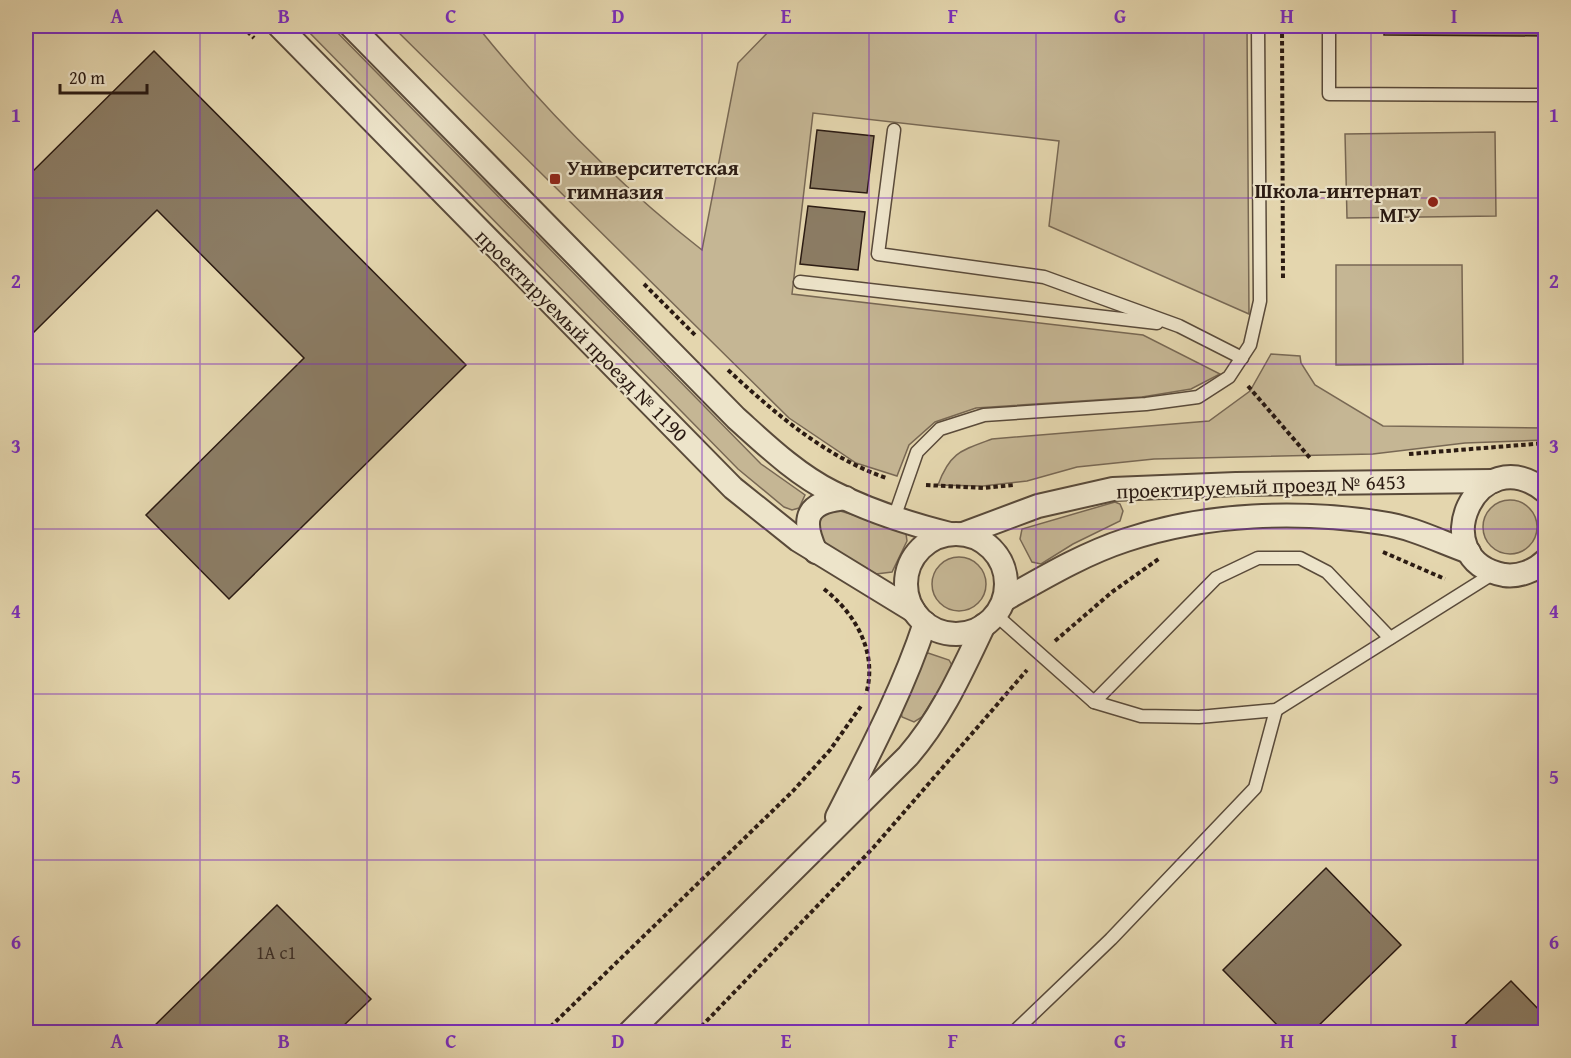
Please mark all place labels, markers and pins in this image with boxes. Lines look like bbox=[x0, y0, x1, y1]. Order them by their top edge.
place label: Университетская гимназия bbox=[567, 152, 739, 207]
marker: Университетская гимназия bbox=[548, 172, 562, 186]
place label: Школа-интернат МГУ bbox=[1254, 175, 1422, 230]
marker: Школа-интернат МГУ bbox=[1426, 195, 1440, 209]

